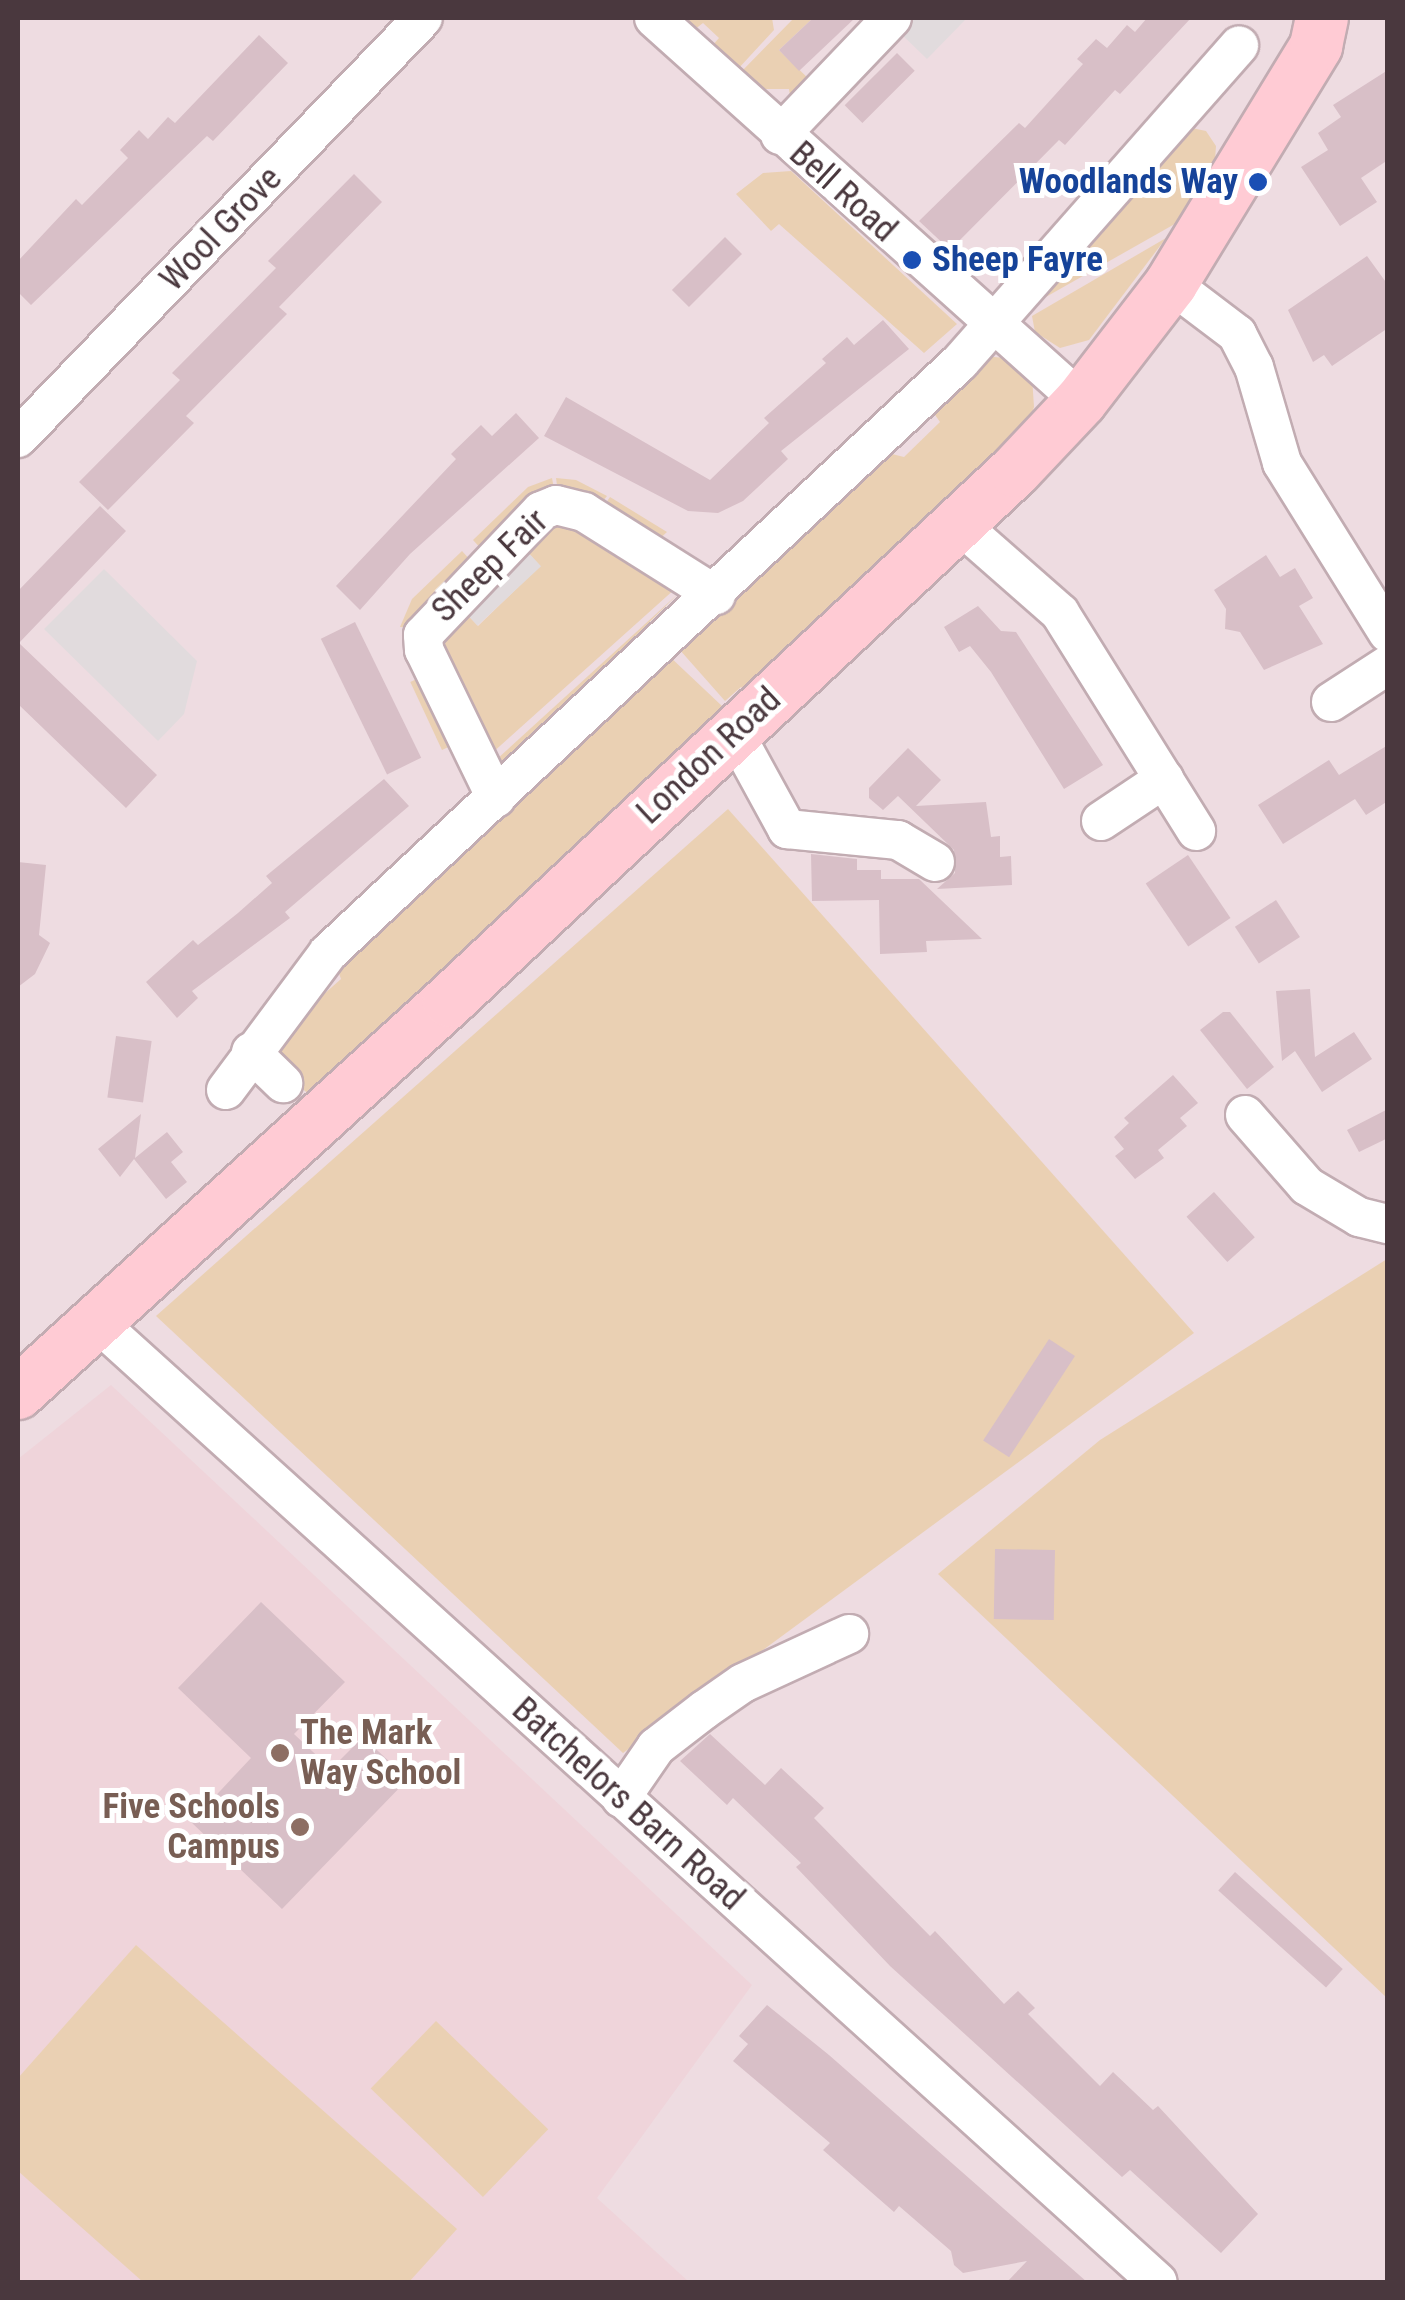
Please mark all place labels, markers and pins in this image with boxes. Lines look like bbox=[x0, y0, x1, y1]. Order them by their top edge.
place label: Woodlands Way bbox=[1019, 161, 1238, 203]
marker: Woodlands Way bbox=[1247, 171, 1269, 193]
place label: Sheep Fayre bbox=[932, 239, 1103, 281]
marker: Sheep Fayre bbox=[901, 249, 923, 271]
place label: The Mark Way School bbox=[300, 1712, 461, 1794]
marker: The Mark Way School bbox=[269, 1742, 291, 1764]
place label: Five Schools Campus bbox=[102, 1786, 280, 1868]
marker: Five Schools Campus bbox=[289, 1816, 311, 1838]

